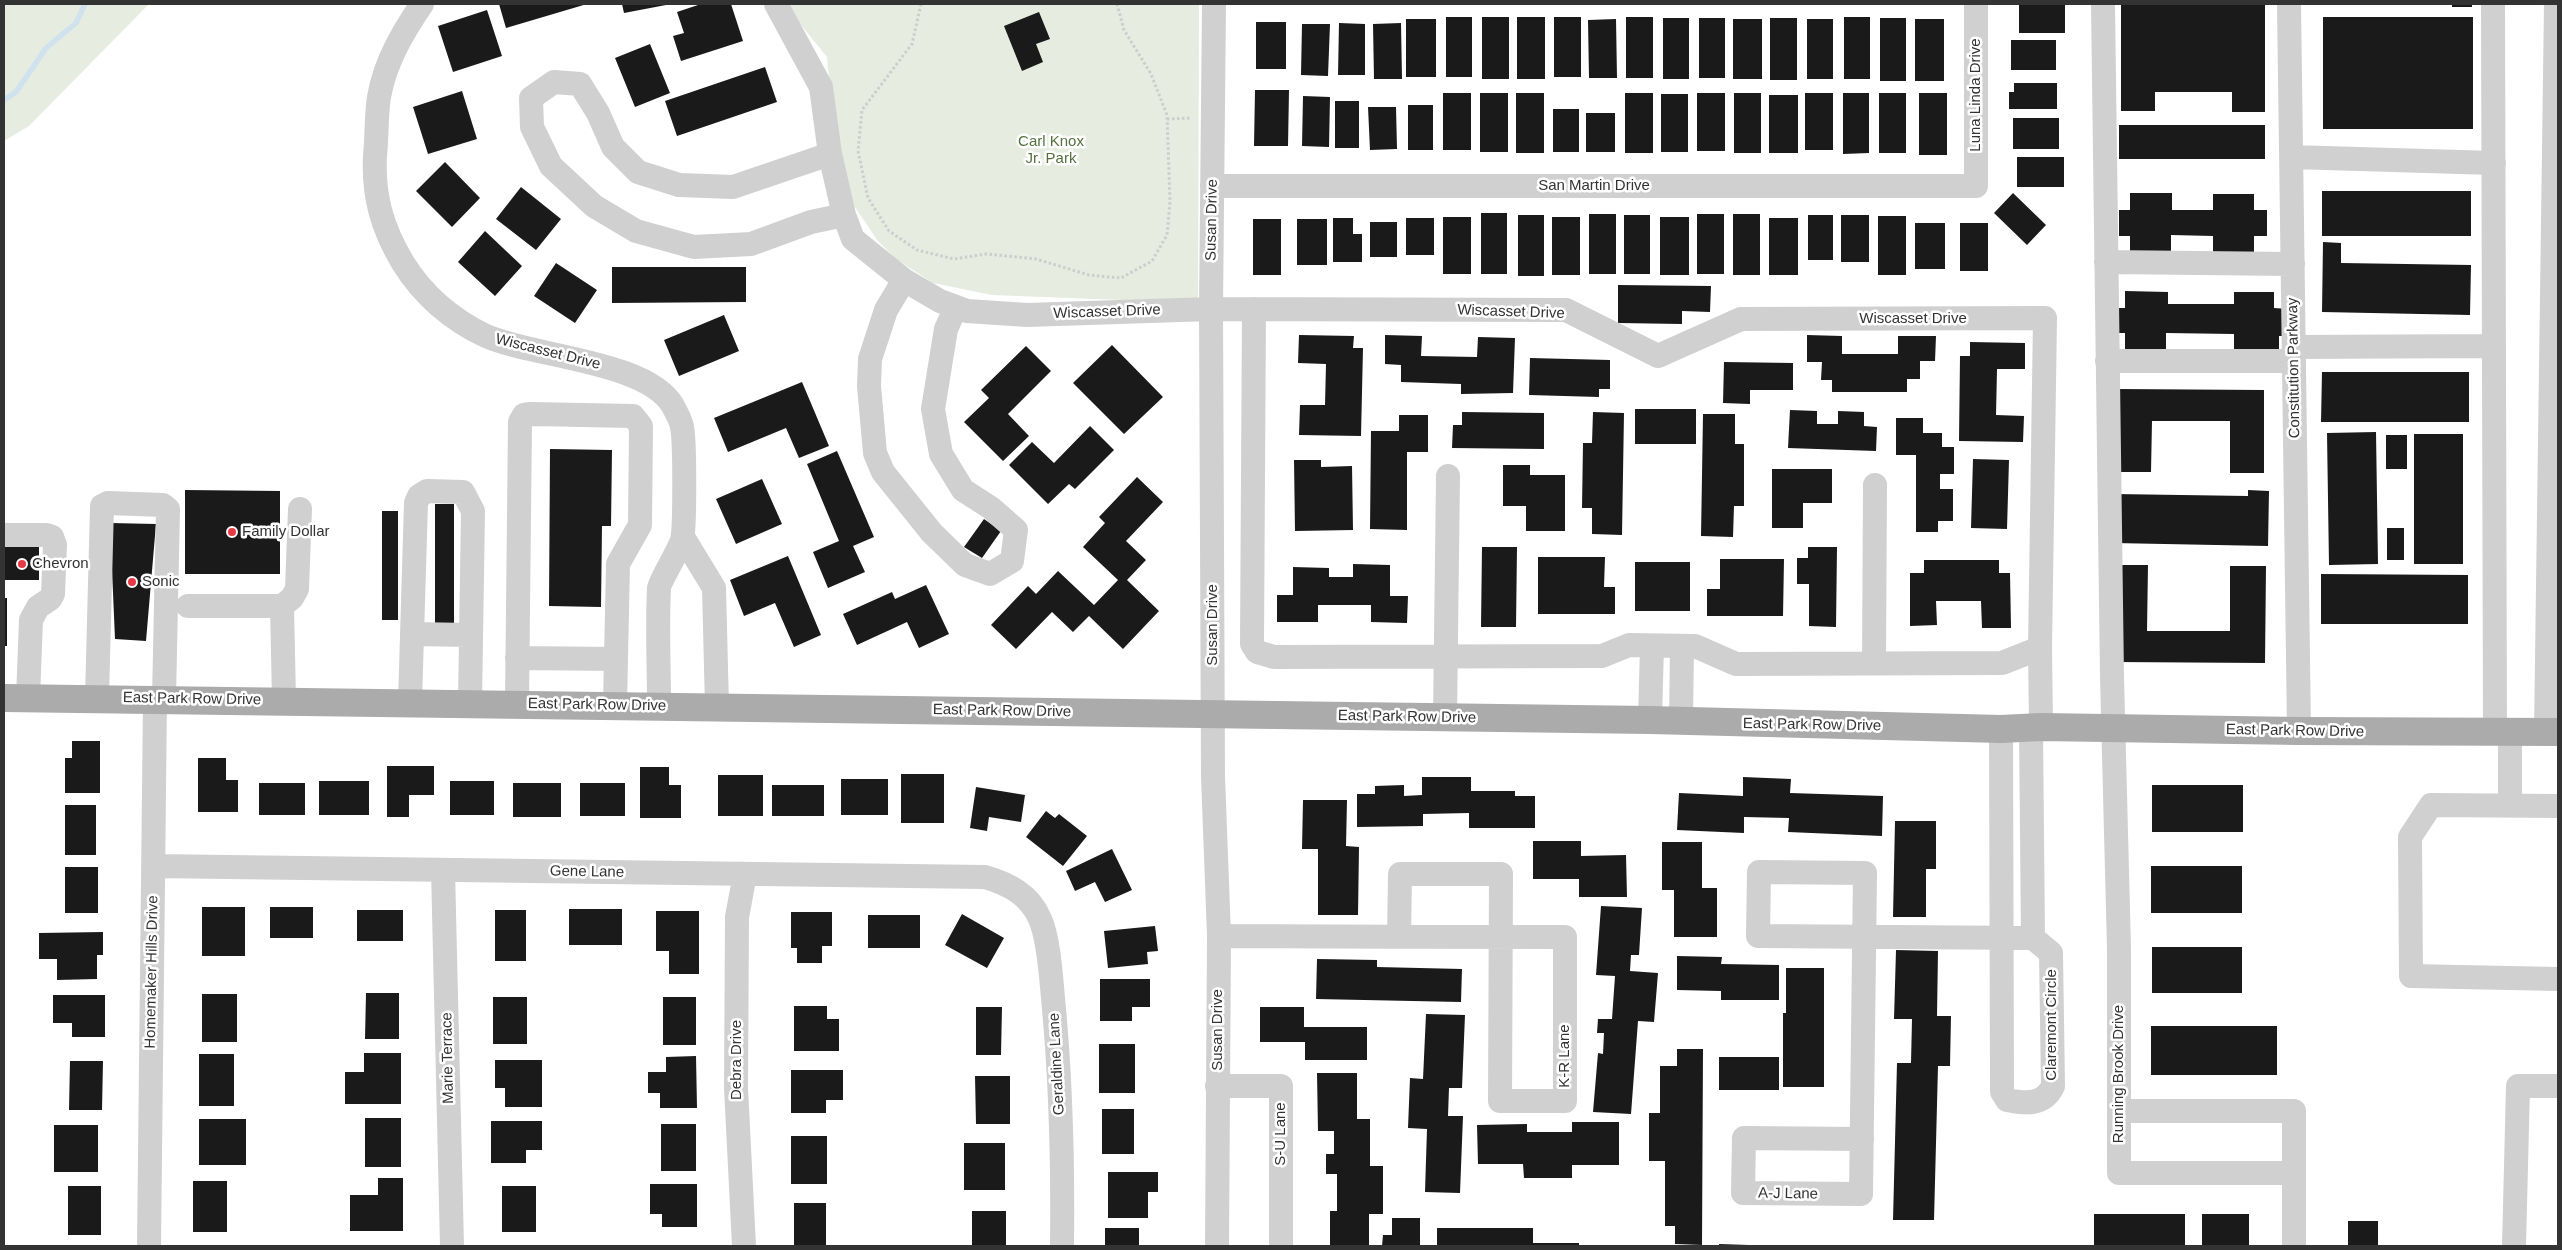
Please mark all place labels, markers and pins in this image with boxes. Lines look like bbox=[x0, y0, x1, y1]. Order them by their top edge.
place label: Family Dollar bbox=[242, 523, 330, 541]
marker: Family Dollar bbox=[226, 526, 238, 538]
place label: Chevron bbox=[32, 555, 89, 573]
marker: Chevron bbox=[16, 558, 28, 570]
place label: Sonic bbox=[142, 573, 180, 591]
marker: Sonic bbox=[126, 576, 138, 588]

